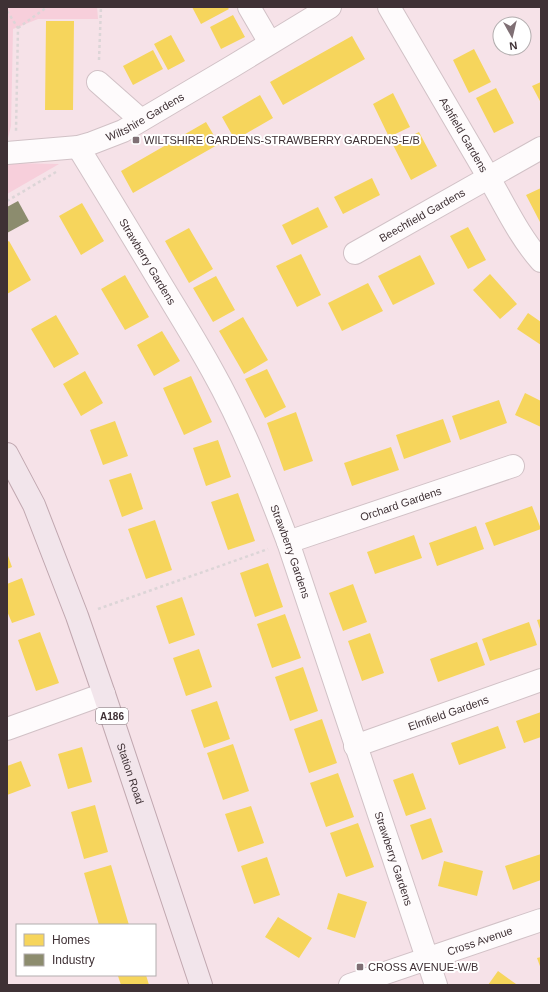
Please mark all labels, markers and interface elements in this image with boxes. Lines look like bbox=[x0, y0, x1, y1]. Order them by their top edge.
north arrow bbox=[492, 16, 532, 56]
text: N bbox=[509, 39, 518, 52]
street label: Wiltshire Gardens bbox=[104, 90, 186, 143]
street label: Ashfield Gardens bbox=[437, 95, 490, 175]
place label: WILTSHIRE GARDENS-STRAWBERRY GARDENS-E/B bbox=[144, 134, 420, 146]
marker: WILTSHIRE GARDENS-STRAWBERRY GARDENS-E/B bbox=[131, 135, 141, 145]
street label: Beechfield Gardens bbox=[377, 186, 468, 244]
street label: Strawberry Gardens bbox=[117, 216, 178, 307]
street label: Orchard Gardens bbox=[359, 484, 443, 523]
street label: Strawberry Gardens bbox=[268, 503, 313, 600]
street label: Elmfield Gardens bbox=[406, 693, 491, 733]
road number: A186 bbox=[96, 708, 128, 724]
street label: Station Road bbox=[115, 741, 146, 806]
street label: Strawberry Gardens bbox=[372, 810, 415, 908]
legend bbox=[16, 924, 156, 976]
street label: Cross Avenue bbox=[445, 924, 514, 958]
text: Homes bbox=[52, 933, 90, 947]
text: Industry bbox=[52, 953, 95, 967]
place label: CROSS AVENUE-W/B bbox=[368, 961, 478, 973]
marker: CROSS AVENUE-W/B bbox=[355, 962, 365, 972]

